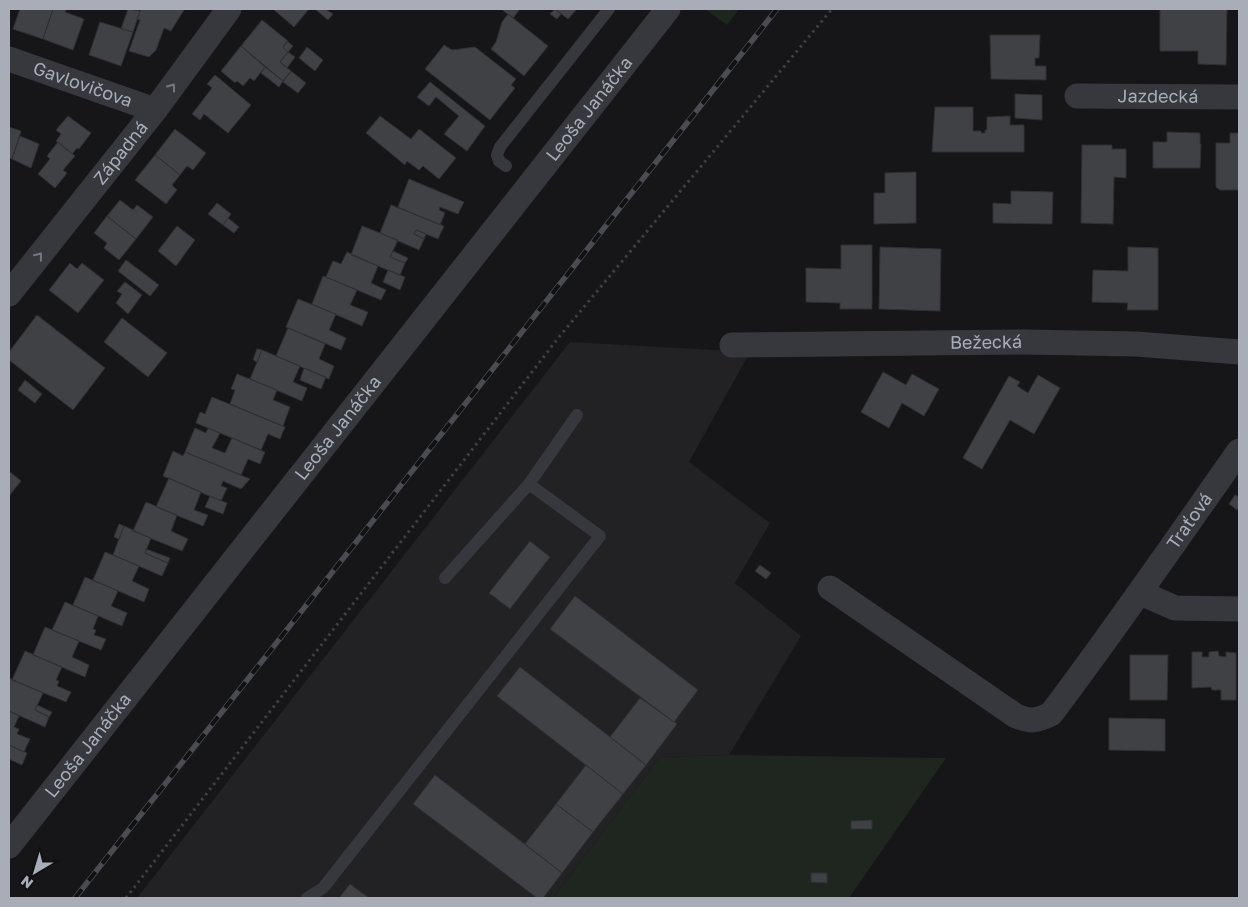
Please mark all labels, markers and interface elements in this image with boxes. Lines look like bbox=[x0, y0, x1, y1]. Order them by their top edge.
street label: Leoša Janáčka bbox=[541, 52, 636, 165]
street label: Gavlovičova bbox=[30, 56, 135, 111]
one-way arrow bbox=[166, 83, 175, 93]
street label: Jazdecká bbox=[1118, 84, 1199, 107]
street label: Západná bbox=[88, 116, 152, 188]
one-way arrow bbox=[33, 252, 42, 262]
street label: Bežecká bbox=[950, 330, 1022, 353]
street label: Leoša Janáčka bbox=[289, 371, 385, 484]
street label: Traťová bbox=[1162, 488, 1216, 553]
street label: Leoša Janáčka bbox=[39, 688, 135, 802]
north arrow bbox=[10, 847, 60, 897]
text: N bbox=[17, 873, 36, 893]

